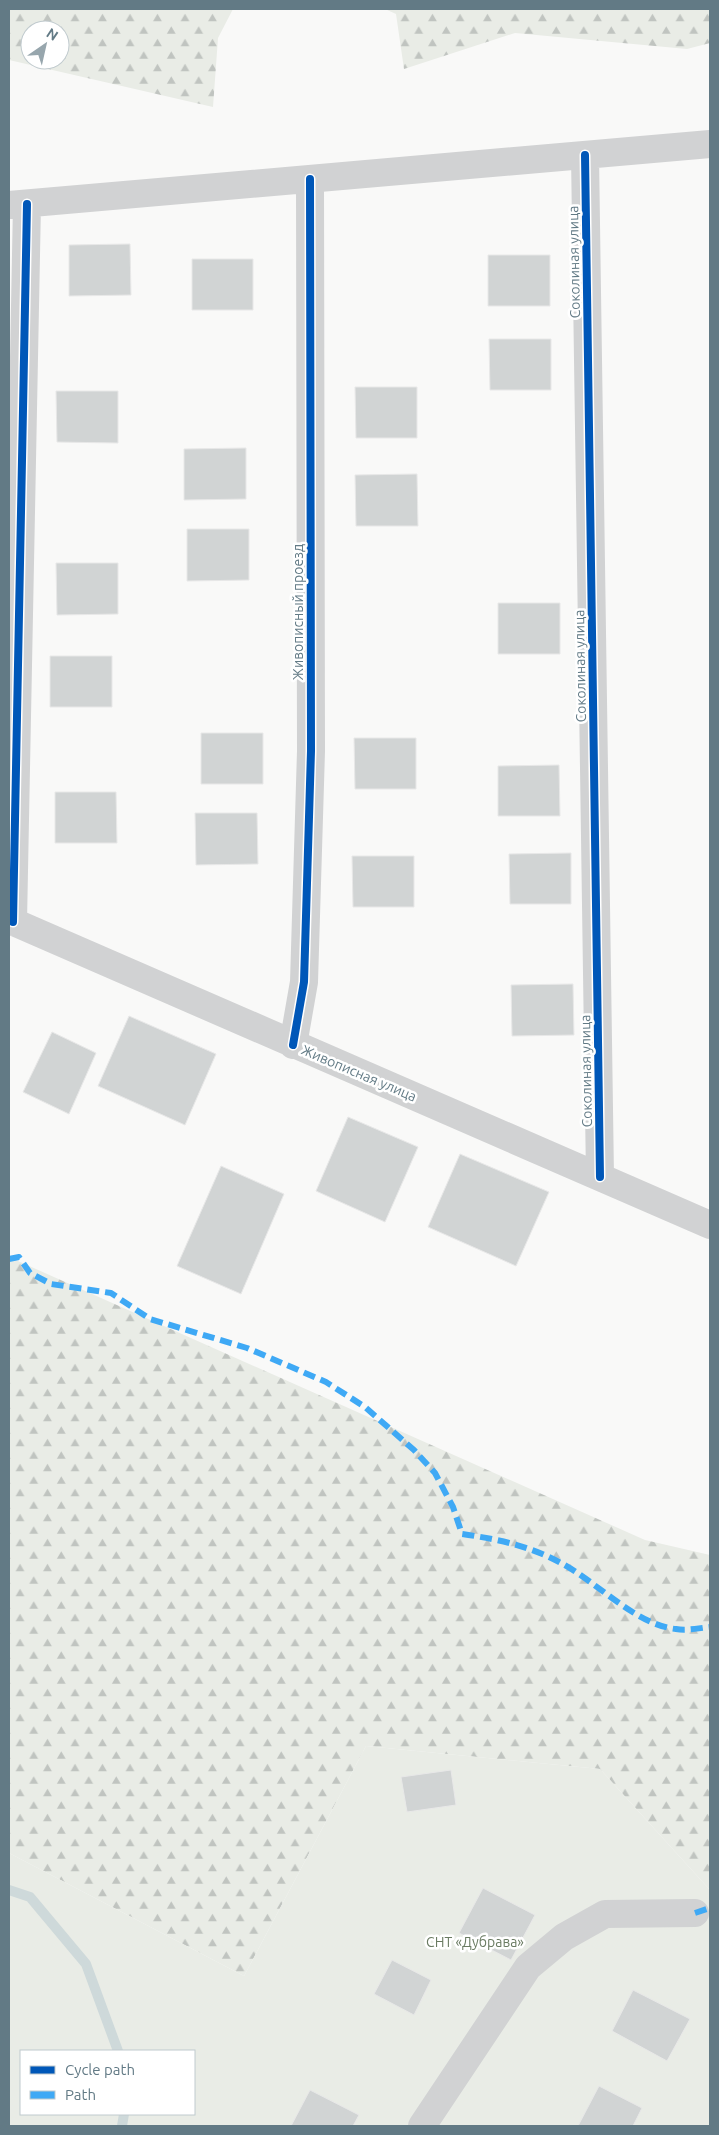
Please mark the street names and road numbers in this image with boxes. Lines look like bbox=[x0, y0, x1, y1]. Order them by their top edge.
street label: Соколиная улица bbox=[565, 205, 583, 319]
street label: Живописный проезд bbox=[290, 544, 306, 680]
street label: Соколиная улица bbox=[571, 609, 589, 723]
street label: Соколиная улица bbox=[577, 1014, 595, 1128]
street label: Живописная улица bbox=[299, 1041, 419, 1105]

